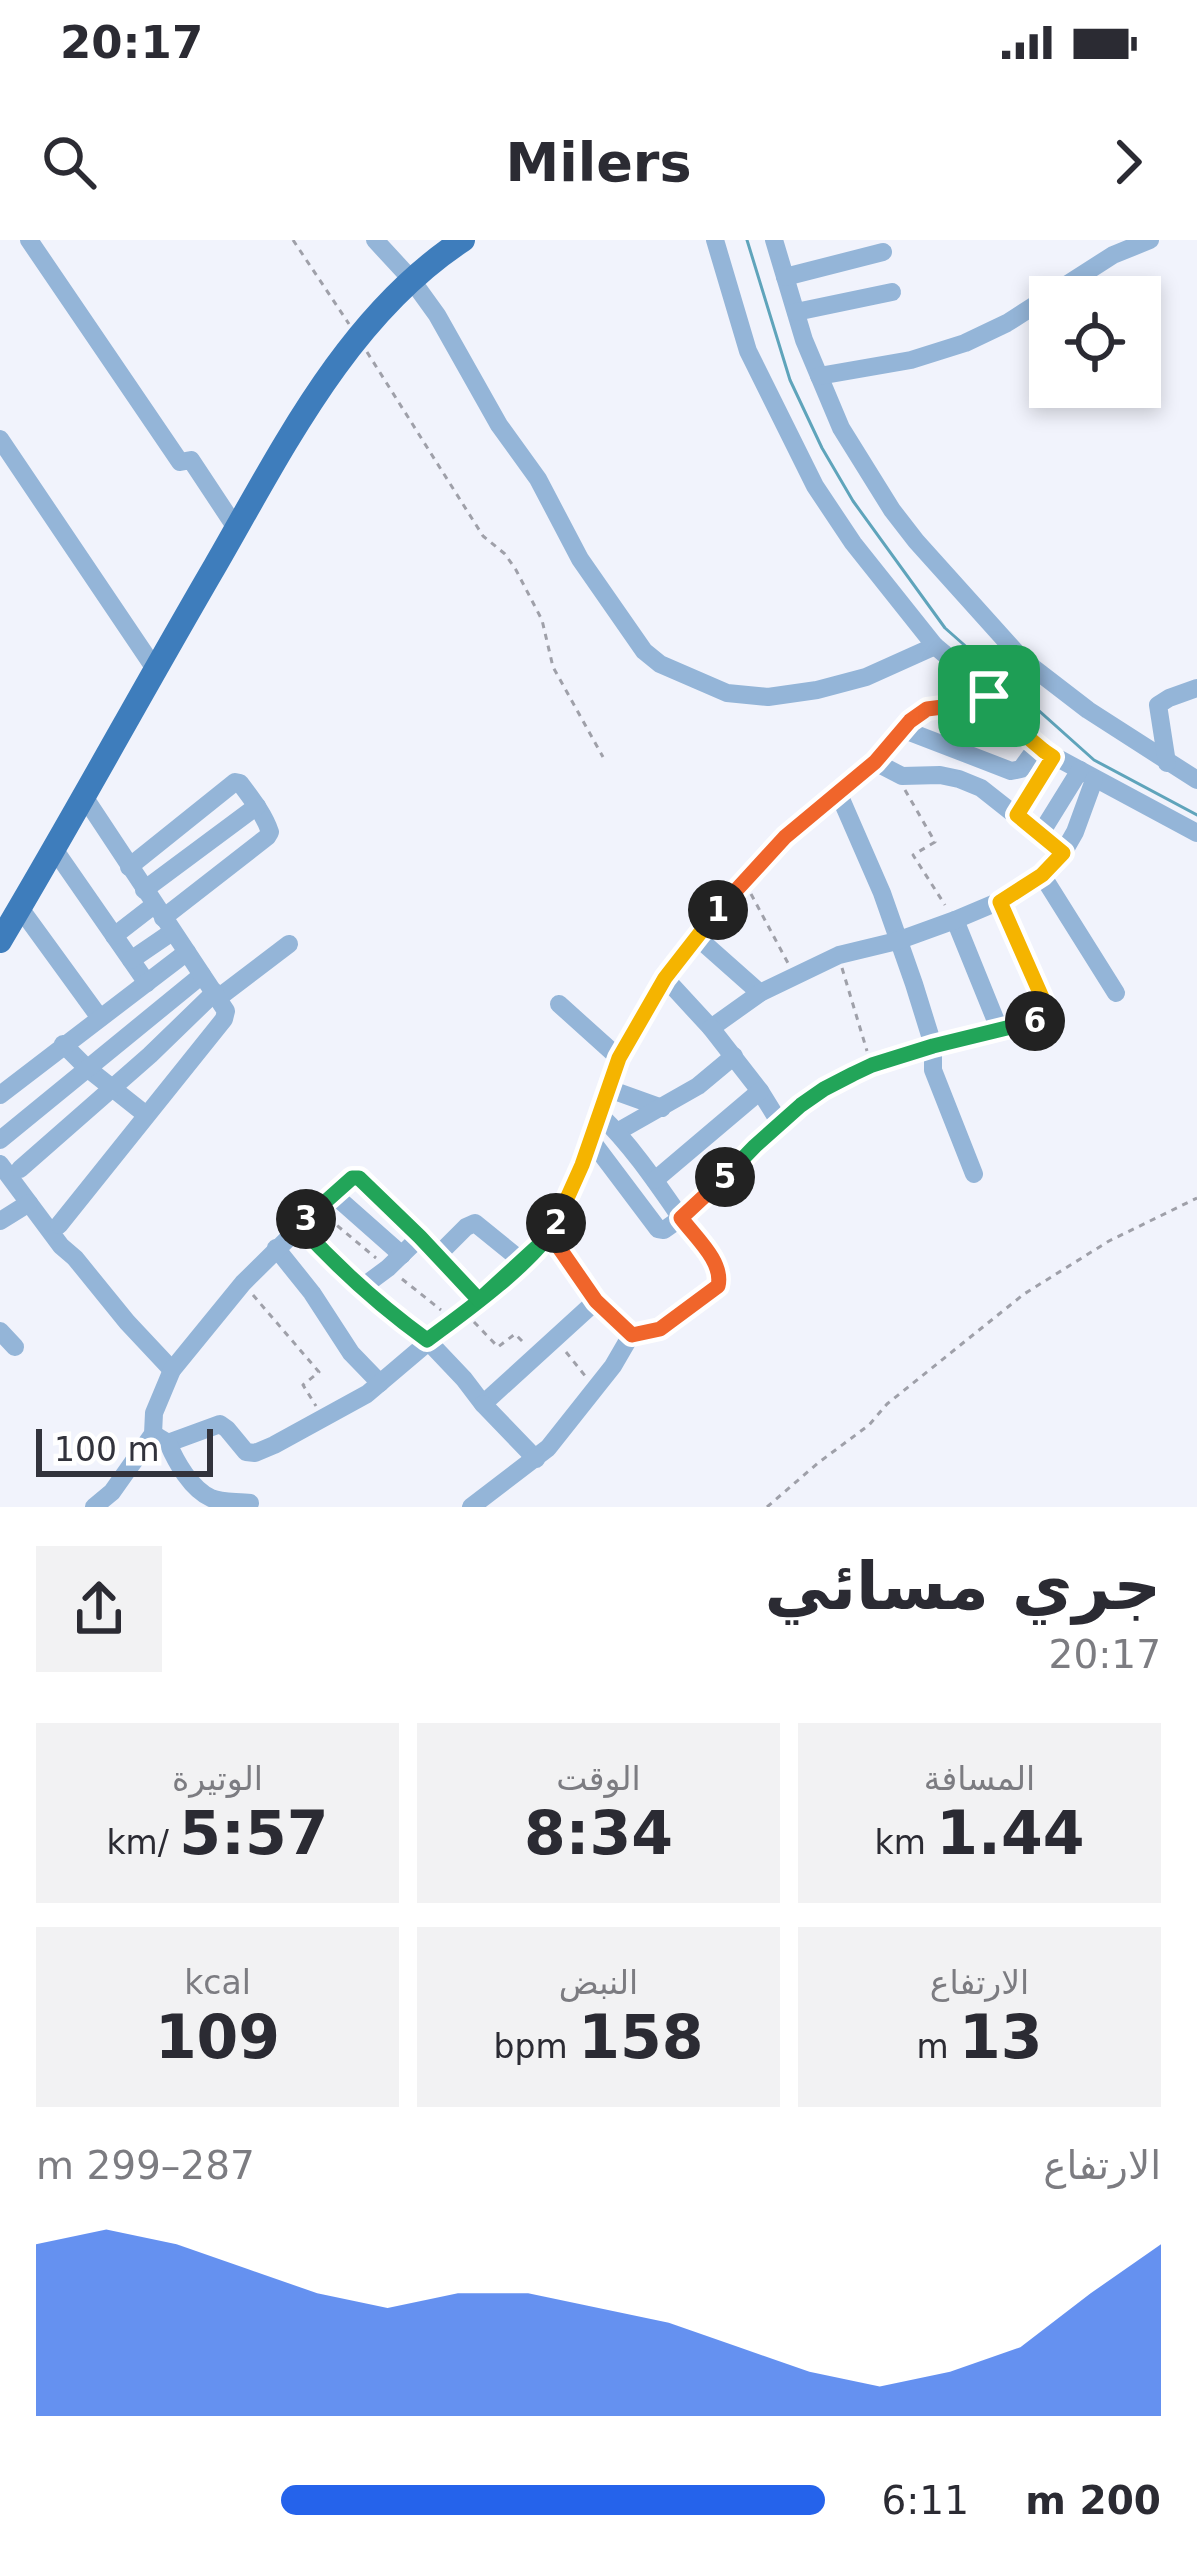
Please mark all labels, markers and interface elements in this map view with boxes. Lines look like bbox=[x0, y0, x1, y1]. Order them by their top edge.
text: 20:17 bbox=[60, 16, 203, 69]
icon: search bbox=[36, 129, 102, 195]
icon: forward bbox=[1095, 129, 1161, 195]
text: Milers bbox=[505, 131, 692, 194]
map controls bbox=[1029, 276, 1161, 408]
button: locate bbox=[1029, 276, 1161, 408]
pin bbox=[938, 645, 1040, 747]
icon: arrive bbox=[956, 663, 1022, 729]
pin: 1 bbox=[688, 880, 748, 940]
text: 1 bbox=[707, 890, 729, 929]
pin: 6 bbox=[1005, 991, 1065, 1051]
text: 6 bbox=[1024, 1001, 1046, 1040]
pin: 5 bbox=[695, 1147, 755, 1207]
text: 5 bbox=[714, 1157, 736, 1196]
pin: 3 bbox=[276, 1189, 336, 1249]
pin: 2 bbox=[526, 1193, 586, 1253]
text: 3 bbox=[295, 1199, 317, 1238]
text: 2 bbox=[545, 1203, 567, 1242]
scale bar bbox=[36, 1423, 213, 1476]
text: 100 m bbox=[54, 1430, 160, 1469]
button: share bbox=[36, 1546, 162, 1672]
text: جري مسائي bbox=[765, 1548, 1161, 1625]
text: 20:17 bbox=[1049, 1632, 1161, 1677]
text: الوتيرة bbox=[172, 1759, 263, 1798]
text: الوقت bbox=[556, 1759, 641, 1798]
text: المسافة bbox=[924, 1759, 1035, 1798]
text: 5:57 bbox=[179, 1798, 329, 1868]
text: 8:34 bbox=[524, 1798, 673, 1868]
text: 1.44 bbox=[936, 1798, 1084, 1868]
text: /km bbox=[106, 1823, 179, 1862]
text: km bbox=[875, 1823, 936, 1862]
text: kcal bbox=[184, 1963, 251, 2002]
text: النبض bbox=[559, 1963, 638, 2002]
text: الارتفاع bbox=[930, 1963, 1029, 2002]
text: 109 bbox=[155, 2002, 280, 2072]
text: 158 bbox=[578, 2002, 703, 2072]
text: 13 bbox=[959, 2002, 1043, 2072]
text: bpm bbox=[494, 2027, 578, 2066]
text: m bbox=[916, 2027, 959, 2066]
text: 287–299 m bbox=[36, 2143, 255, 2188]
text: الارتفاع bbox=[1043, 2143, 1161, 2188]
text: 6:11 bbox=[881, 2478, 969, 2523]
text: 200 m bbox=[1025, 2478, 1161, 2523]

